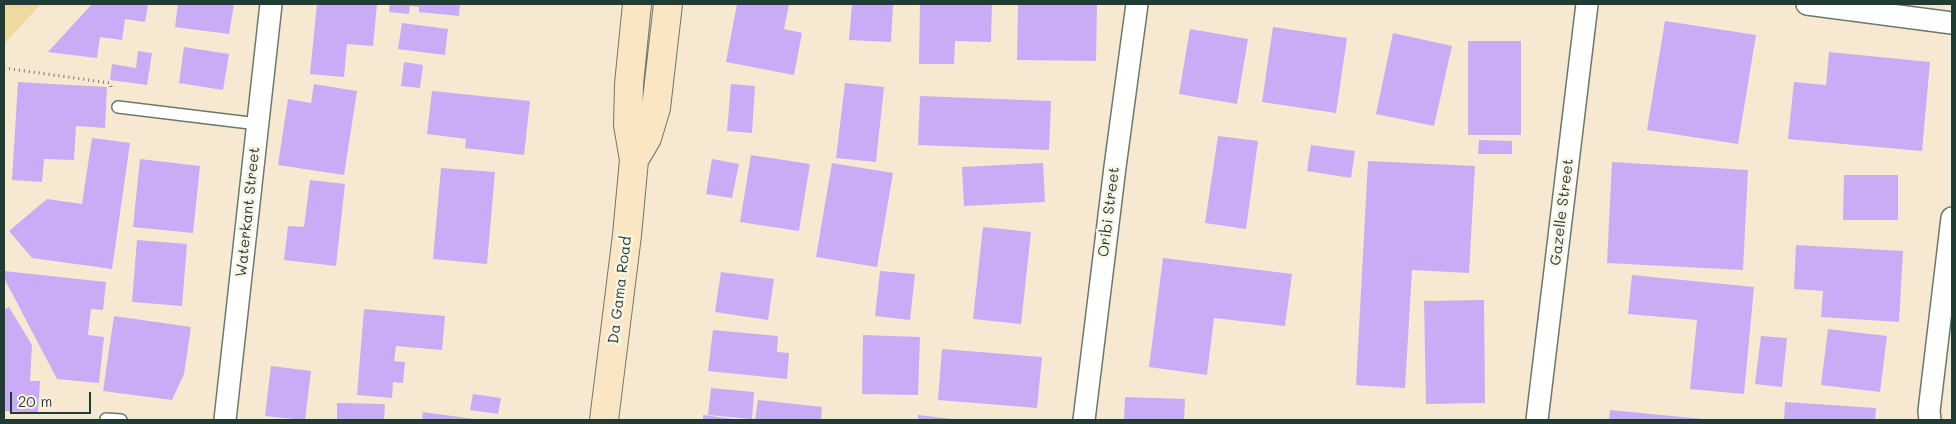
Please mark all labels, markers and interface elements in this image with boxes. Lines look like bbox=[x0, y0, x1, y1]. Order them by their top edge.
street label: Waterkant Street bbox=[232, 146, 264, 278]
street label: Gazelle Street bbox=[1547, 158, 1577, 266]
street label: Oribi Street bbox=[1095, 166, 1123, 258]
street label: Da Gama Road bbox=[604, 235, 636, 345]
scale bar bbox=[12, 382, 94, 414]
text: 20 m bbox=[18, 391, 52, 411]

